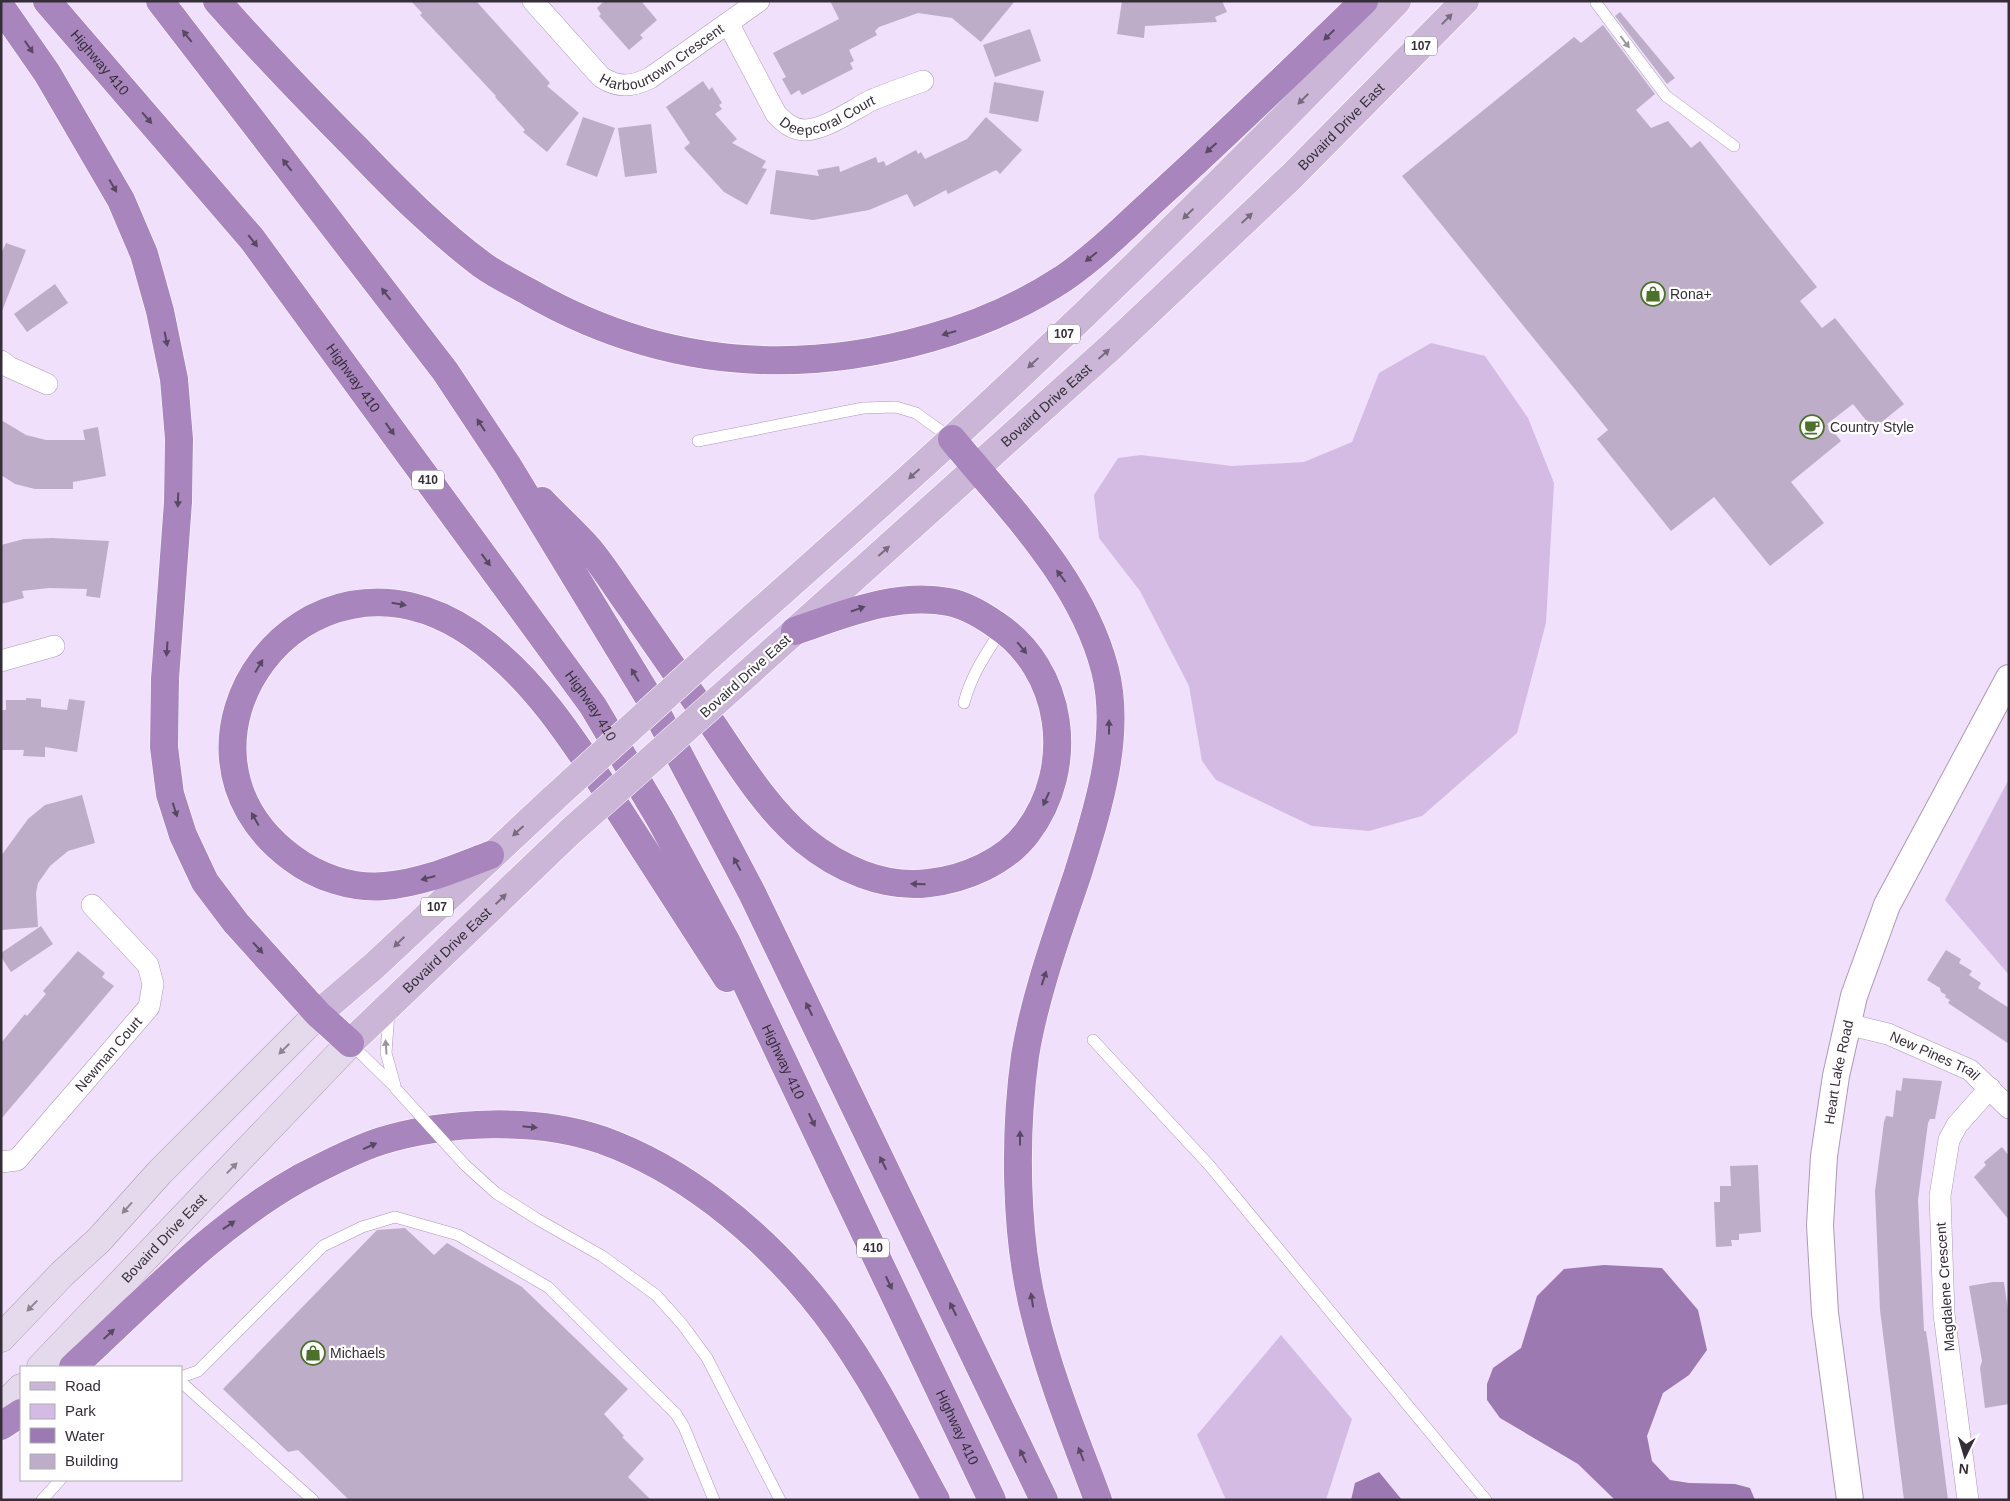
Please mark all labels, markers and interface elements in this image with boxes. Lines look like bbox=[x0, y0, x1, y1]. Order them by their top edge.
one-way arrow bbox=[1441, 13, 1453, 25]
street label: Harbourtown Crescent bbox=[597, 20, 727, 93]
street label: Highway 410 bbox=[67, 26, 133, 98]
one-way arrow bbox=[1323, 29, 1335, 41]
one-way arrow bbox=[182, 30, 193, 43]
one-way arrow bbox=[1620, 35, 1631, 48]
road number: 107 bbox=[1405, 36, 1437, 56]
one-way arrow bbox=[24, 40, 34, 54]
street label: Bovaird Drive East bbox=[1295, 79, 1388, 173]
street label: Deepcoral Court bbox=[777, 92, 877, 138]
one-way arrow bbox=[1297, 93, 1309, 105]
one-way arrow bbox=[142, 111, 153, 124]
one-way arrow bbox=[1206, 142, 1218, 154]
one-way arrow bbox=[281, 159, 292, 172]
one-way arrow bbox=[108, 179, 117, 193]
one-way arrow bbox=[1182, 208, 1194, 220]
one-way arrow bbox=[1241, 212, 1253, 224]
one-way arrow bbox=[248, 234, 258, 248]
one-way arrow bbox=[1085, 251, 1098, 262]
shop icon: Rona+ bbox=[1640, 281, 1666, 307]
place label: Rona+ bbox=[1670, 286, 1712, 302]
one-way arrow bbox=[381, 287, 391, 301]
road number: 107 bbox=[1048, 324, 1080, 344]
one-way arrow bbox=[941, 329, 956, 337]
one-way arrow bbox=[162, 331, 170, 346]
street label: Highway 410 bbox=[323, 340, 384, 415]
one-way arrow bbox=[1097, 348, 1110, 359]
one-way arrow bbox=[1027, 357, 1039, 369]
street label: Bovaird Drive East bbox=[997, 360, 1095, 450]
cafe icon: Country Style bbox=[1799, 414, 1825, 440]
one-way arrow bbox=[476, 418, 486, 432]
place label: Country Style bbox=[1830, 419, 1914, 435]
one-way arrow bbox=[385, 422, 395, 436]
one-way arrow bbox=[907, 468, 920, 479]
road number: 410 bbox=[412, 470, 444, 490]
one-way arrow bbox=[173, 492, 181, 508]
one-way arrow bbox=[877, 545, 889, 557]
one-way arrow bbox=[481, 553, 491, 567]
one-way arrow bbox=[1056, 569, 1066, 583]
one-way arrow bbox=[391, 601, 407, 609]
one-way arrow bbox=[851, 605, 866, 613]
street label: Bovaird Drive East bbox=[697, 631, 794, 721]
one-way arrow bbox=[163, 641, 171, 657]
one-way arrow bbox=[1016, 642, 1027, 654]
one-way arrow bbox=[254, 660, 263, 673]
street label: Highway 410 bbox=[562, 667, 620, 744]
one-way arrow bbox=[630, 668, 639, 681]
one-way arrow bbox=[1105, 719, 1113, 735]
one-way arrow bbox=[1041, 792, 1049, 806]
one-way arrow bbox=[172, 803, 180, 818]
one-way arrow bbox=[251, 812, 260, 825]
one-way arrow bbox=[511, 825, 524, 836]
one-way arrow bbox=[733, 856, 741, 871]
one-way arrow bbox=[421, 874, 436, 882]
one-way arrow bbox=[910, 879, 926, 887]
one-way arrow bbox=[495, 893, 507, 905]
road number: 107 bbox=[421, 898, 453, 916]
street label: Bovaird Drive East bbox=[399, 904, 494, 996]
one-way arrow bbox=[394, 936, 406, 948]
one-way arrow bbox=[253, 941, 264, 954]
one-way arrow bbox=[1040, 970, 1048, 985]
one-way arrow bbox=[805, 1002, 813, 1016]
street label: Newman Court bbox=[72, 1013, 145, 1095]
street label: Heart Lake Road bbox=[1821, 1018, 1856, 1125]
street label: Highway 410 bbox=[759, 1022, 808, 1102]
street label: New Pines Trail bbox=[1888, 1028, 1983, 1083]
one-way arrow bbox=[382, 1039, 390, 1055]
one-way arrow bbox=[279, 1043, 291, 1055]
one-way arrow bbox=[808, 1113, 816, 1127]
one-way arrow bbox=[523, 1123, 539, 1131]
one-way arrow bbox=[1016, 1130, 1024, 1146]
one-way arrow bbox=[363, 1142, 377, 1150]
one-way arrow bbox=[879, 1155, 887, 1170]
one-way arrow bbox=[226, 1162, 238, 1174]
street label: Bovaird Drive East bbox=[118, 1191, 210, 1286]
one-way arrow bbox=[121, 1202, 133, 1214]
one-way arrow bbox=[222, 1221, 236, 1230]
street label: Magdalene Crescent bbox=[1933, 1222, 1957, 1352]
road number: 410 bbox=[857, 1238, 889, 1258]
one-way arrow bbox=[885, 1275, 893, 1290]
one-way arrow bbox=[1027, 1291, 1035, 1307]
one-way arrow bbox=[26, 1300, 38, 1312]
one-way arrow bbox=[949, 1302, 957, 1316]
one-way arrow bbox=[102, 1328, 114, 1340]
shop icon: Michaels bbox=[300, 1340, 326, 1366]
place label: Michaels bbox=[330, 1345, 385, 1361]
legend bbox=[20, 1366, 182, 1481]
text: Road bbox=[65, 1377, 101, 1394]
street label: Highway 410 bbox=[933, 1387, 982, 1468]
text: Park bbox=[65, 1402, 96, 1419]
text: Water bbox=[65, 1427, 104, 1444]
north arrow bbox=[1940, 1431, 1990, 1481]
one-way arrow bbox=[1077, 1446, 1085, 1461]
one-way arrow bbox=[1019, 1449, 1027, 1463]
text: Building bbox=[65, 1452, 118, 1469]
text: N bbox=[1958, 1461, 1970, 1477]

